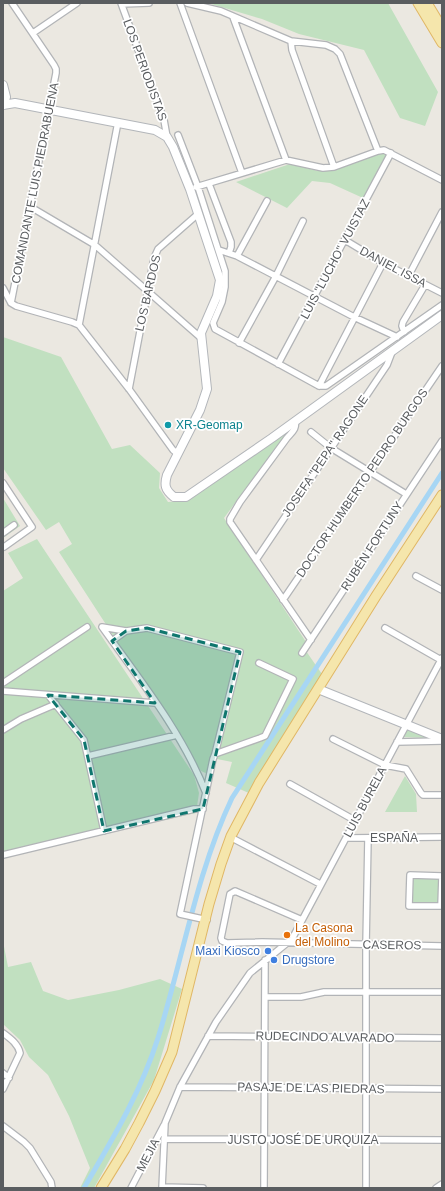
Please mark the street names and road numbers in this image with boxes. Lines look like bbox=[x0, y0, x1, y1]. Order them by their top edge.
street label: LOS PERIODISTAS bbox=[120, 17, 170, 123]
street label: COMANDANTE LUIS PIEDRABUENA bbox=[9, 81, 61, 285]
street label: LUIS "LUCHO" VUISTAZ bbox=[297, 197, 373, 321]
street label: DANIEL ISSA bbox=[357, 244, 429, 290]
street label: LOS BARDOS bbox=[132, 253, 164, 333]
street label: DOCTOR HUMBERTO PEDRO BURGOS bbox=[293, 386, 431, 580]
street label: JOSEFA "PEPA" RAGONE bbox=[279, 393, 371, 519]
street label: RUBÉN FORTUNY bbox=[337, 498, 406, 593]
street label: LUIS BURELA bbox=[341, 764, 389, 840]
street label: ESPAÑA bbox=[370, 831, 418, 845]
street label: CASEROS bbox=[363, 937, 421, 953]
street label: RUDECINDO ALVARADO bbox=[255, 1029, 395, 1045]
street label: PASAJE DE LAS PIEDRAS bbox=[237, 1080, 385, 1096]
street label: JUSTO JOSÉ DE URQUIZA bbox=[227, 1132, 379, 1147]
street label: MEJIA bbox=[134, 1136, 162, 1174]

